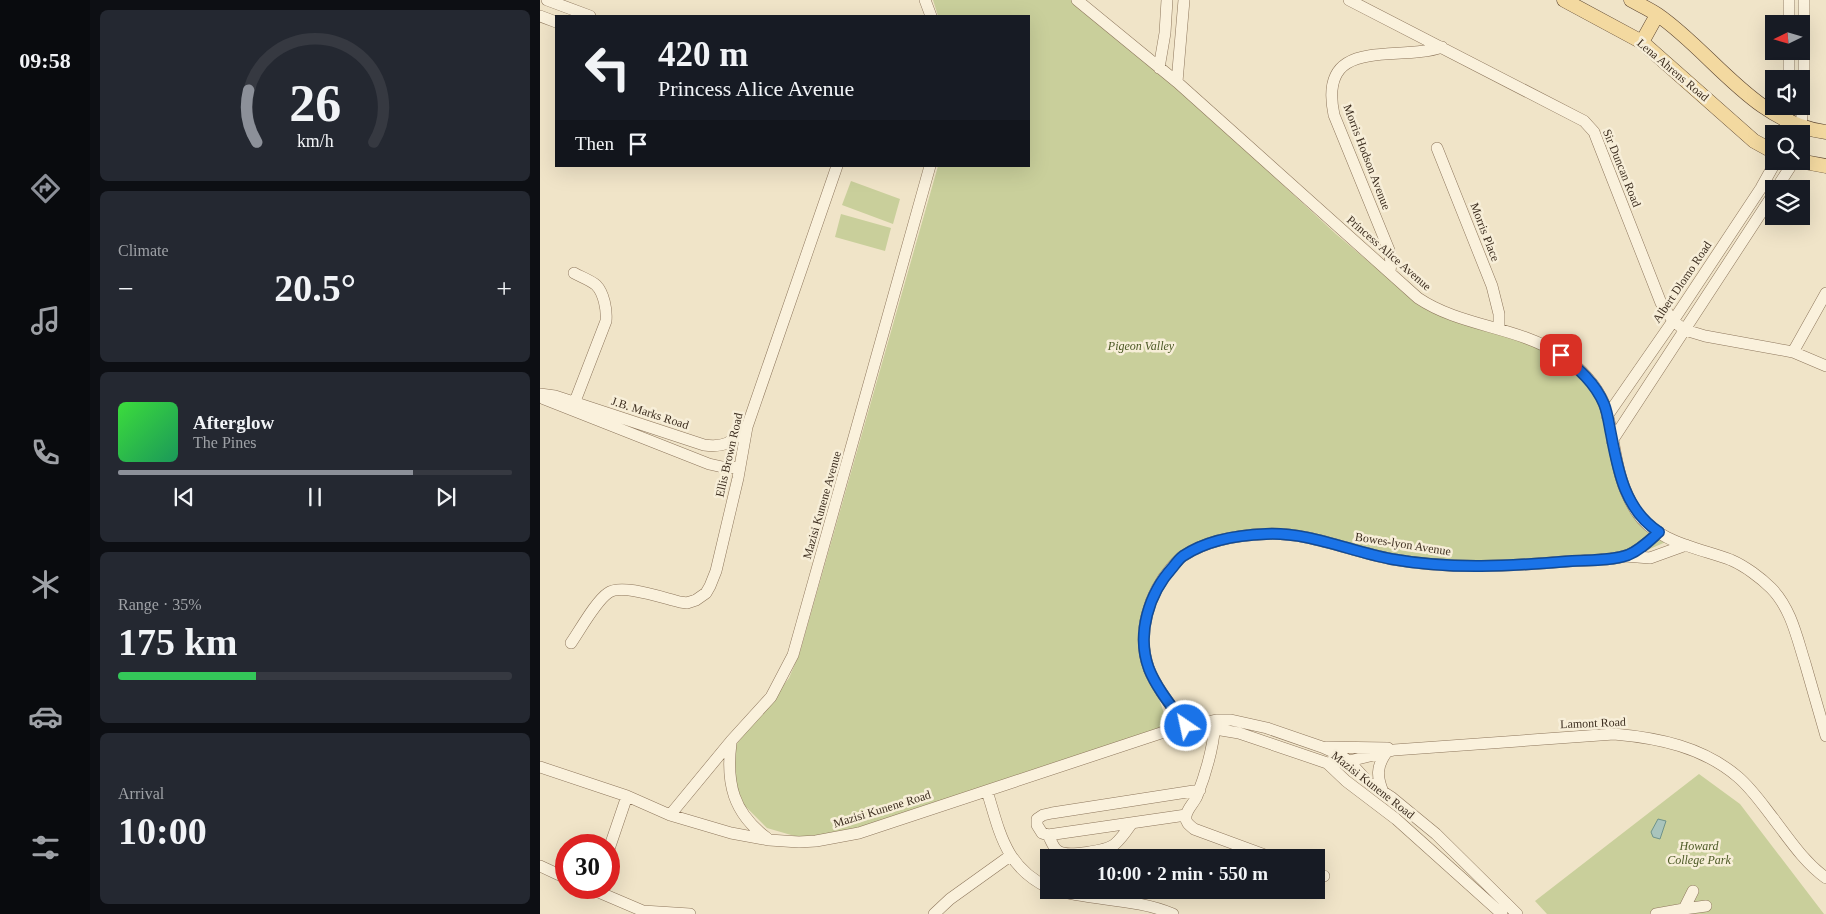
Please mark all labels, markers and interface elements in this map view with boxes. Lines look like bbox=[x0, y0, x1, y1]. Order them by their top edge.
north arrow bbox=[1765, 15, 1810, 60]
map controls bbox=[1765, 15, 1810, 225]
icon: left bbox=[575, 35, 640, 100]
text: 420 m bbox=[658, 35, 748, 74]
street label: Lena Ahrens Road bbox=[1634, 36, 1712, 104]
text: 09:58 bbox=[19, 48, 71, 73]
button: sound bbox=[1765, 70, 1810, 115]
text: 26 bbox=[289, 75, 341, 132]
text: Princess Alice Avenue bbox=[658, 76, 854, 101]
street label: Morris Hodson Avenue bbox=[1340, 102, 1394, 212]
button: search bbox=[1765, 125, 1810, 170]
street label: Sir Duncan Road bbox=[1600, 127, 1644, 209]
icon: arrive bbox=[624, 130, 652, 158]
text: km/h bbox=[297, 131, 333, 151]
text: Then bbox=[575, 133, 614, 154]
icon: directions bbox=[28, 171, 63, 206]
button: layers bbox=[1765, 180, 1810, 225]
street label: Morris Place bbox=[1467, 201, 1503, 263]
street label: Princess Alice Avenue bbox=[1344, 213, 1434, 293]
street label: Albert Dlomo Road bbox=[1650, 239, 1714, 325]
text: Climate bbox=[118, 242, 169, 259]
text: 20.5° bbox=[274, 267, 356, 309]
text: − bbox=[118, 273, 134, 304]
text: + bbox=[496, 273, 512, 304]
icon: music bbox=[28, 303, 63, 338]
pin bbox=[1540, 334, 1582, 376]
park label: Pigeon Valley bbox=[1107, 339, 1175, 353]
icon: arrive bbox=[1547, 341, 1575, 369]
street label: J.B. Marks Road bbox=[609, 394, 691, 432]
text: Afterglow bbox=[193, 412, 274, 433]
street label: Ellis Brown Road bbox=[713, 412, 745, 498]
text: The Pines bbox=[193, 434, 257, 451]
icon: phone bbox=[28, 435, 63, 470]
street label: Mazisi Kunene Avenue bbox=[800, 449, 844, 561]
icon: previous bbox=[170, 483, 198, 511]
icon: pause bbox=[301, 483, 329, 511]
icon: next bbox=[432, 483, 460, 511]
street label: Bowes-lyon Avenue bbox=[1354, 530, 1452, 558]
icon: climate bbox=[28, 567, 63, 602]
text: Range · 35% bbox=[118, 596, 202, 613]
text: 175 km bbox=[118, 621, 237, 663]
icon: car bbox=[28, 699, 63, 734]
position arrow bbox=[1159, 699, 1211, 751]
street label: Lamont Road bbox=[1560, 715, 1626, 731]
street label: Mazisi Kunene Road bbox=[1329, 748, 1417, 822]
text: Arrival bbox=[118, 785, 164, 802]
street label: Mazisi Kunene Road bbox=[832, 787, 932, 831]
text: 10:00 bbox=[118, 810, 207, 852]
icon: filters bbox=[28, 830, 63, 865]
speed limit sign: 30 bbox=[555, 834, 620, 899]
park label: Howard College Park bbox=[1667, 839, 1731, 867]
text: 10:00 · 2 min · 550 m bbox=[1097, 863, 1268, 884]

